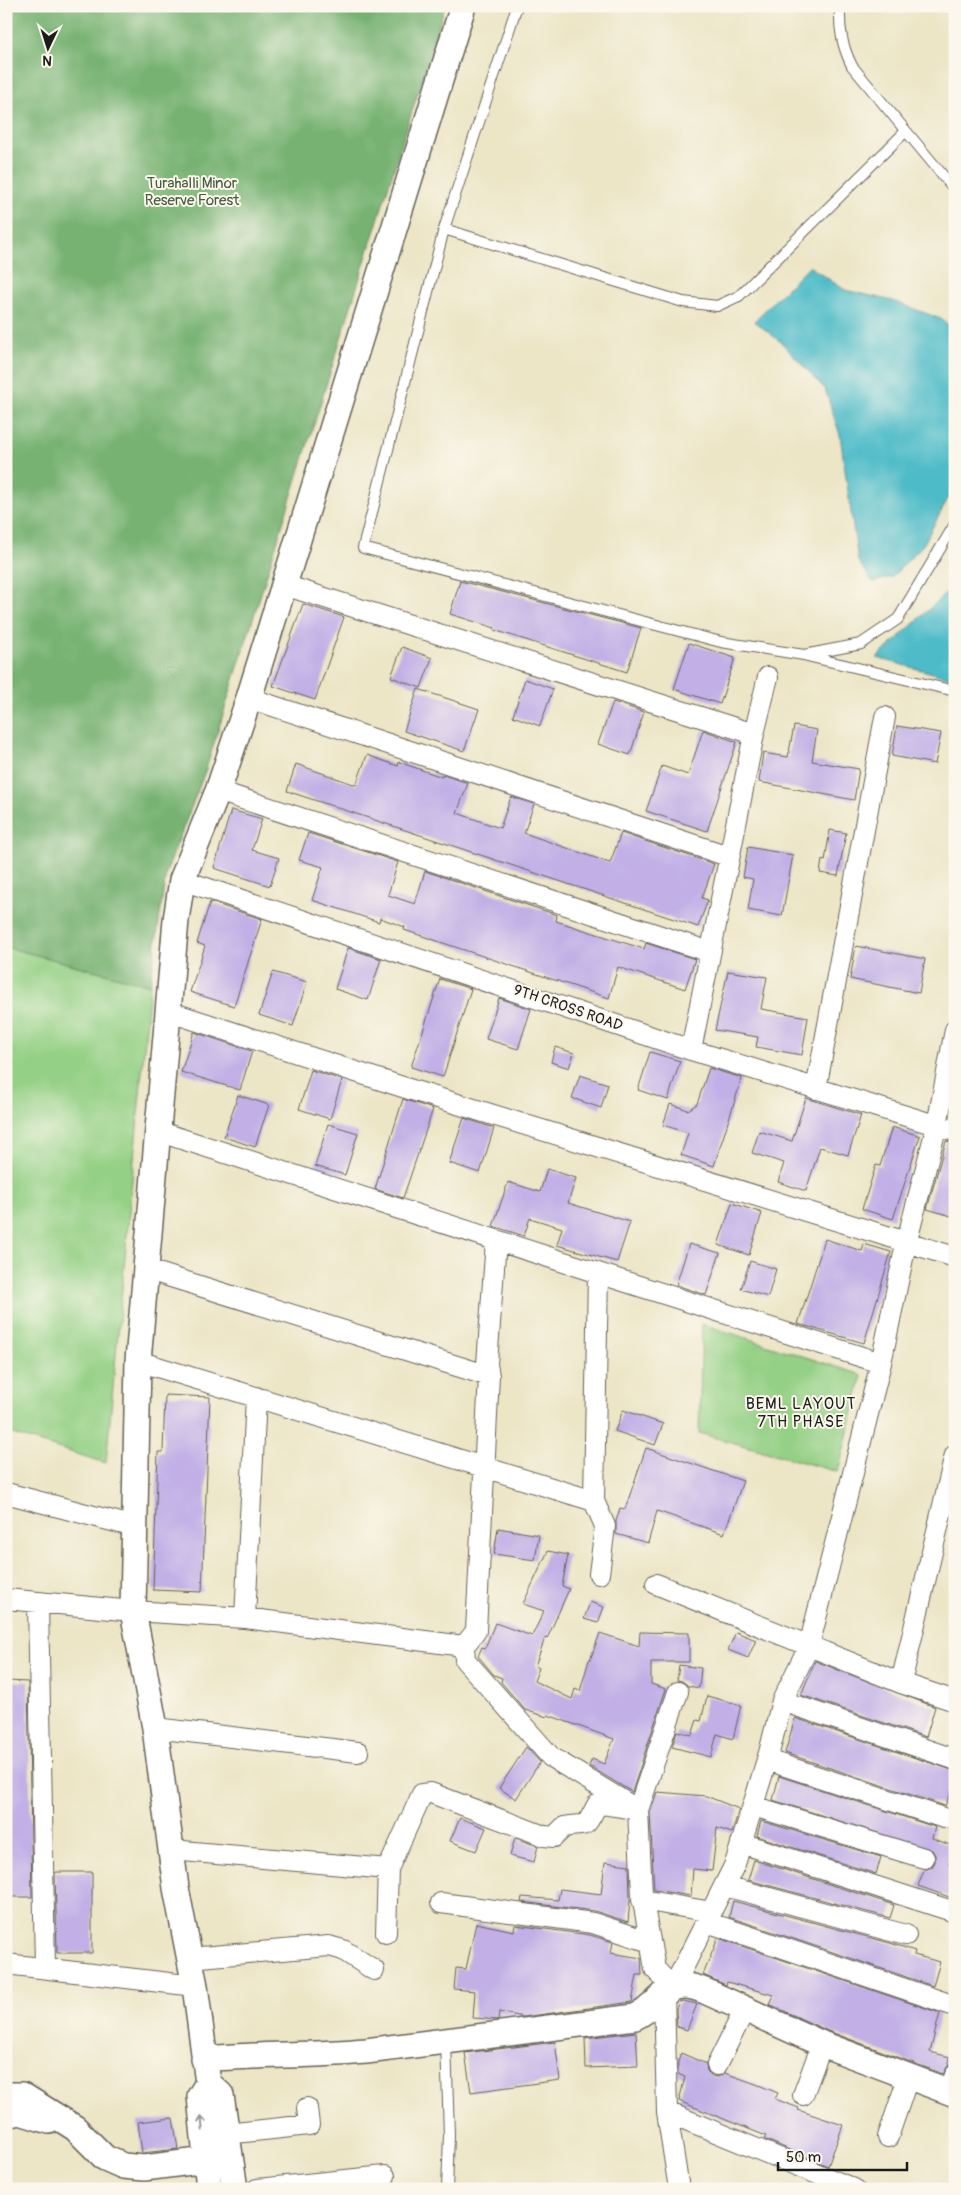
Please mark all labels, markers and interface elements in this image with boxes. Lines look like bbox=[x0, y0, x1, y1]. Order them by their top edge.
north arrow bbox=[22, 22, 72, 72]
text: N bbox=[42, 52, 52, 69]
park label: Turahalli Minor Reserve Forest bbox=[145, 174, 240, 210]
street label: 9TH CROSS ROAD bbox=[511, 980, 625, 1036]
district label: BEML LAYOUT 7TH PHASE bbox=[746, 1394, 856, 1432]
one-way arrow bbox=[197, 2115, 207, 2131]
scale bar bbox=[778, 2140, 907, 2172]
text: 50 m bbox=[786, 2148, 821, 2167]

